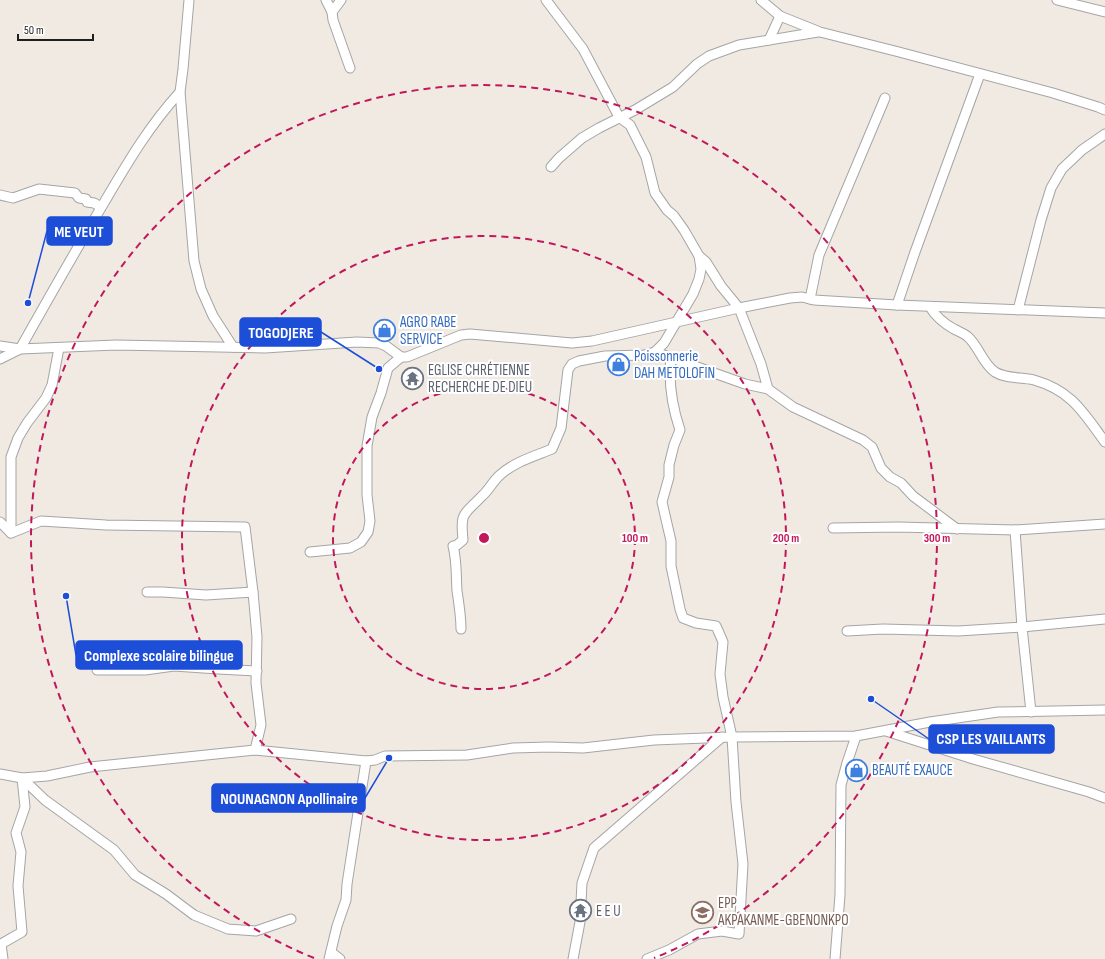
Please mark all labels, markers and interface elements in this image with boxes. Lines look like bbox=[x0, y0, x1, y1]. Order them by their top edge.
scale bar bbox=[18, 16, 93, 42]
text: 50 m bbox=[24, 23, 44, 38]
callout: ME VEUT bbox=[47, 217, 112, 245]
text: ME VEUT bbox=[54, 223, 104, 242]
place label: AGRO RABE SERVICE bbox=[399, 313, 457, 349]
callout: TOGODJERE bbox=[240, 318, 321, 346]
shop icon: AGRO RABE SERVICE bbox=[372, 318, 398, 344]
text: TOGODJERE bbox=[248, 324, 314, 343]
place label: Poissonnerie DAH METOLOFIN bbox=[634, 347, 715, 383]
shop icon: Poissonnerie DAH METOLOFIN bbox=[606, 352, 632, 378]
place label: EGLISE CHRÉTIENNE RECHERCHE DE DIEU bbox=[428, 361, 532, 397]
temple icon: EGLISE CHRÉTIENNE RECHERCHE DE DIEU bbox=[400, 366, 426, 392]
centre of rings bbox=[477, 531, 491, 545]
text: 100 m bbox=[622, 531, 648, 546]
text: 200 m bbox=[773, 531, 799, 546]
text: 300 m bbox=[924, 531, 950, 546]
callout: Complexe scolaire bilingue bbox=[76, 641, 242, 669]
text: Complexe scolaire bilingue bbox=[84, 647, 234, 666]
callout: CSP LES VAILLANTS bbox=[929, 725, 1054, 753]
text: CSP LES VAILLANTS bbox=[936, 730, 1046, 749]
shop icon: BEAUTÉ EXAUCE bbox=[843, 757, 869, 783]
place label: BEAUTÉ EXAUCE bbox=[872, 761, 953, 780]
callout: NOUNAGNON Apollinaire bbox=[212, 784, 365, 812]
text: NOUNAGNON Apollinaire bbox=[220, 790, 358, 809]
place label: EPP AKPAKANME-GBENONKPO bbox=[717, 894, 849, 930]
temple icon: E E U bbox=[567, 898, 593, 924]
school or university icon: EPP AKPAKANME-GBENONKPO bbox=[689, 899, 715, 925]
place label: E E U bbox=[596, 902, 621, 921]

